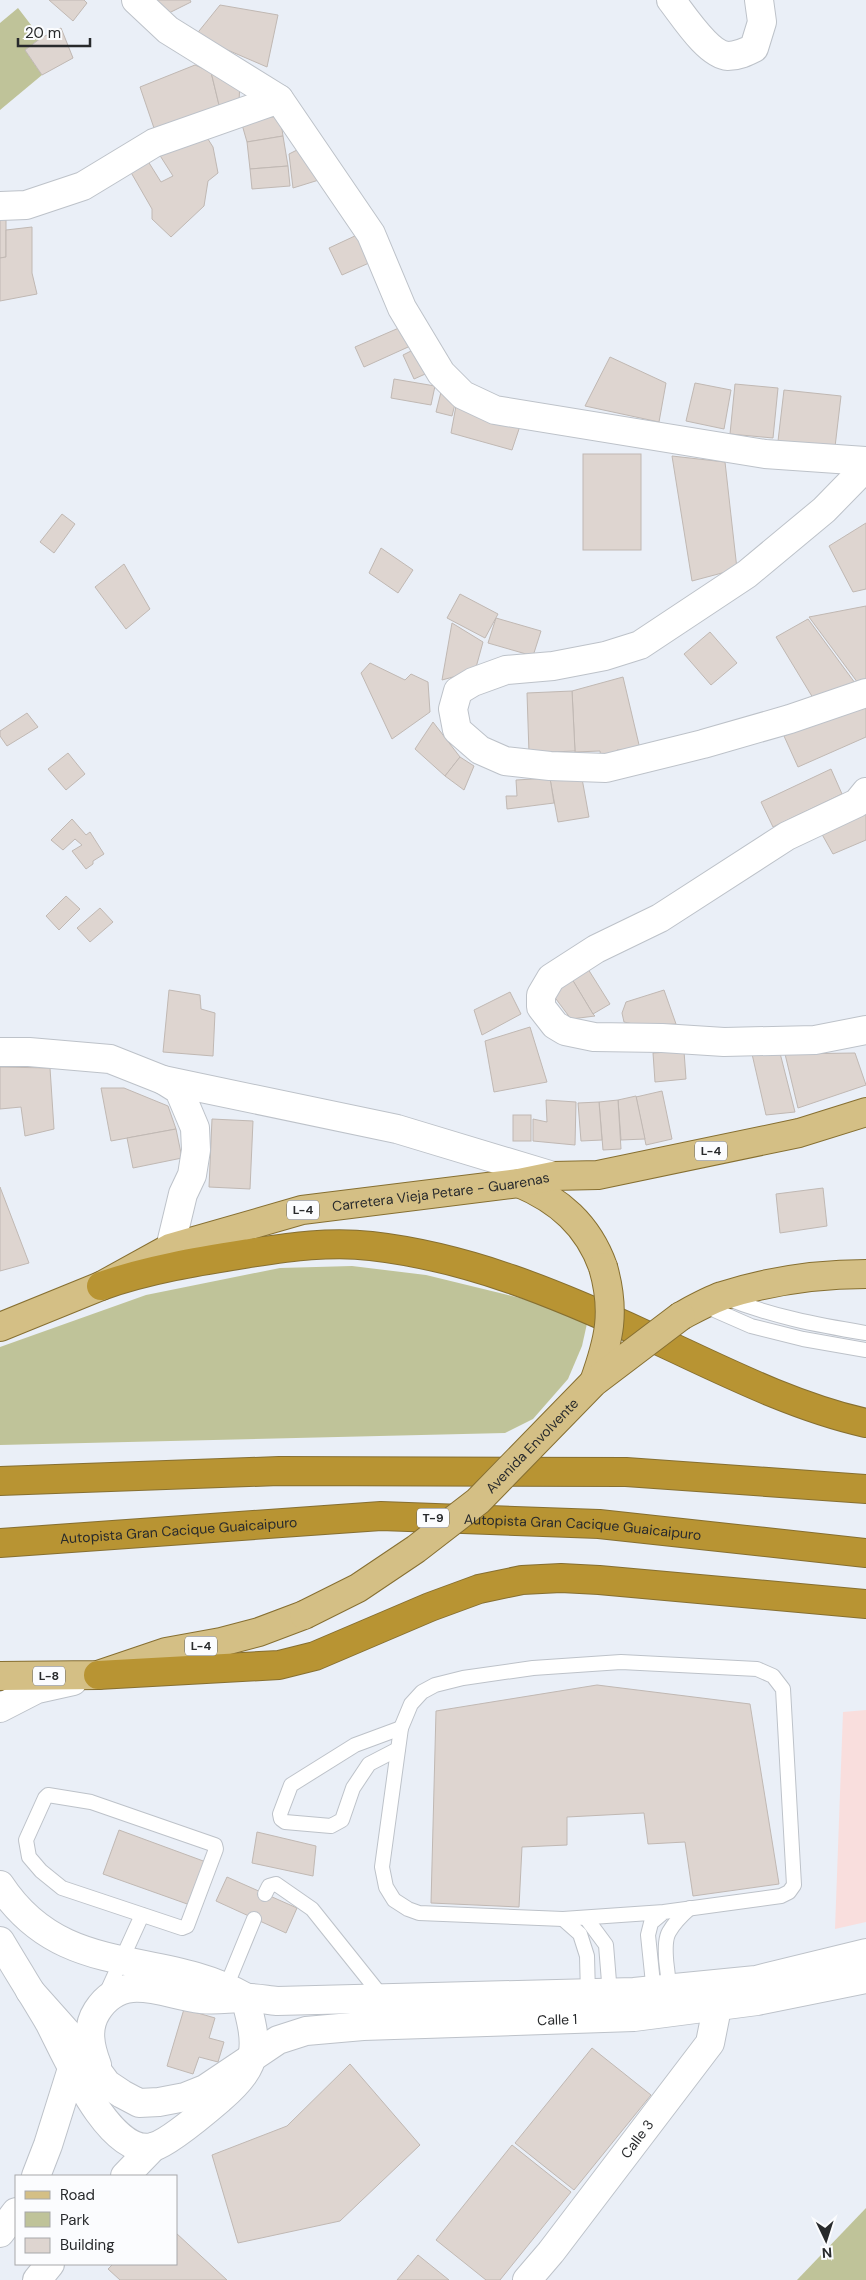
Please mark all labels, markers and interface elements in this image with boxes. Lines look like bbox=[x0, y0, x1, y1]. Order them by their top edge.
scale bar bbox=[18, 15, 90, 47]
text: 20 m bbox=[25, 23, 61, 43]
road number: L-4 bbox=[695, 1142, 727, 1160]
street label: Carretera Vieja Petare - Guarenas bbox=[331, 1168, 551, 1215]
road number: L-4 bbox=[287, 1200, 319, 1220]
street label: Avenida Envolvente bbox=[482, 1394, 582, 1497]
road number: T-9 bbox=[417, 1509, 449, 1528]
street label: Autopista Gran Cacique Guaicaipuro bbox=[464, 1510, 702, 1544]
street label: Autopista Gran Cacique Guaicaipuro bbox=[59, 1513, 298, 1548]
road number: L-4 bbox=[185, 1636, 217, 1655]
road number: L-8 bbox=[33, 1666, 65, 1685]
street label: Calle 1 bbox=[537, 2010, 577, 2029]
street label: Calle 3 bbox=[617, 2116, 658, 2162]
legend bbox=[15, 2175, 178, 2265]
text: Road bbox=[60, 2185, 95, 2205]
text: Park bbox=[60, 2210, 90, 2230]
north arrow bbox=[801, 2215, 851, 2265]
text: Building bbox=[60, 2235, 115, 2255]
text: N bbox=[821, 2244, 833, 2262]

